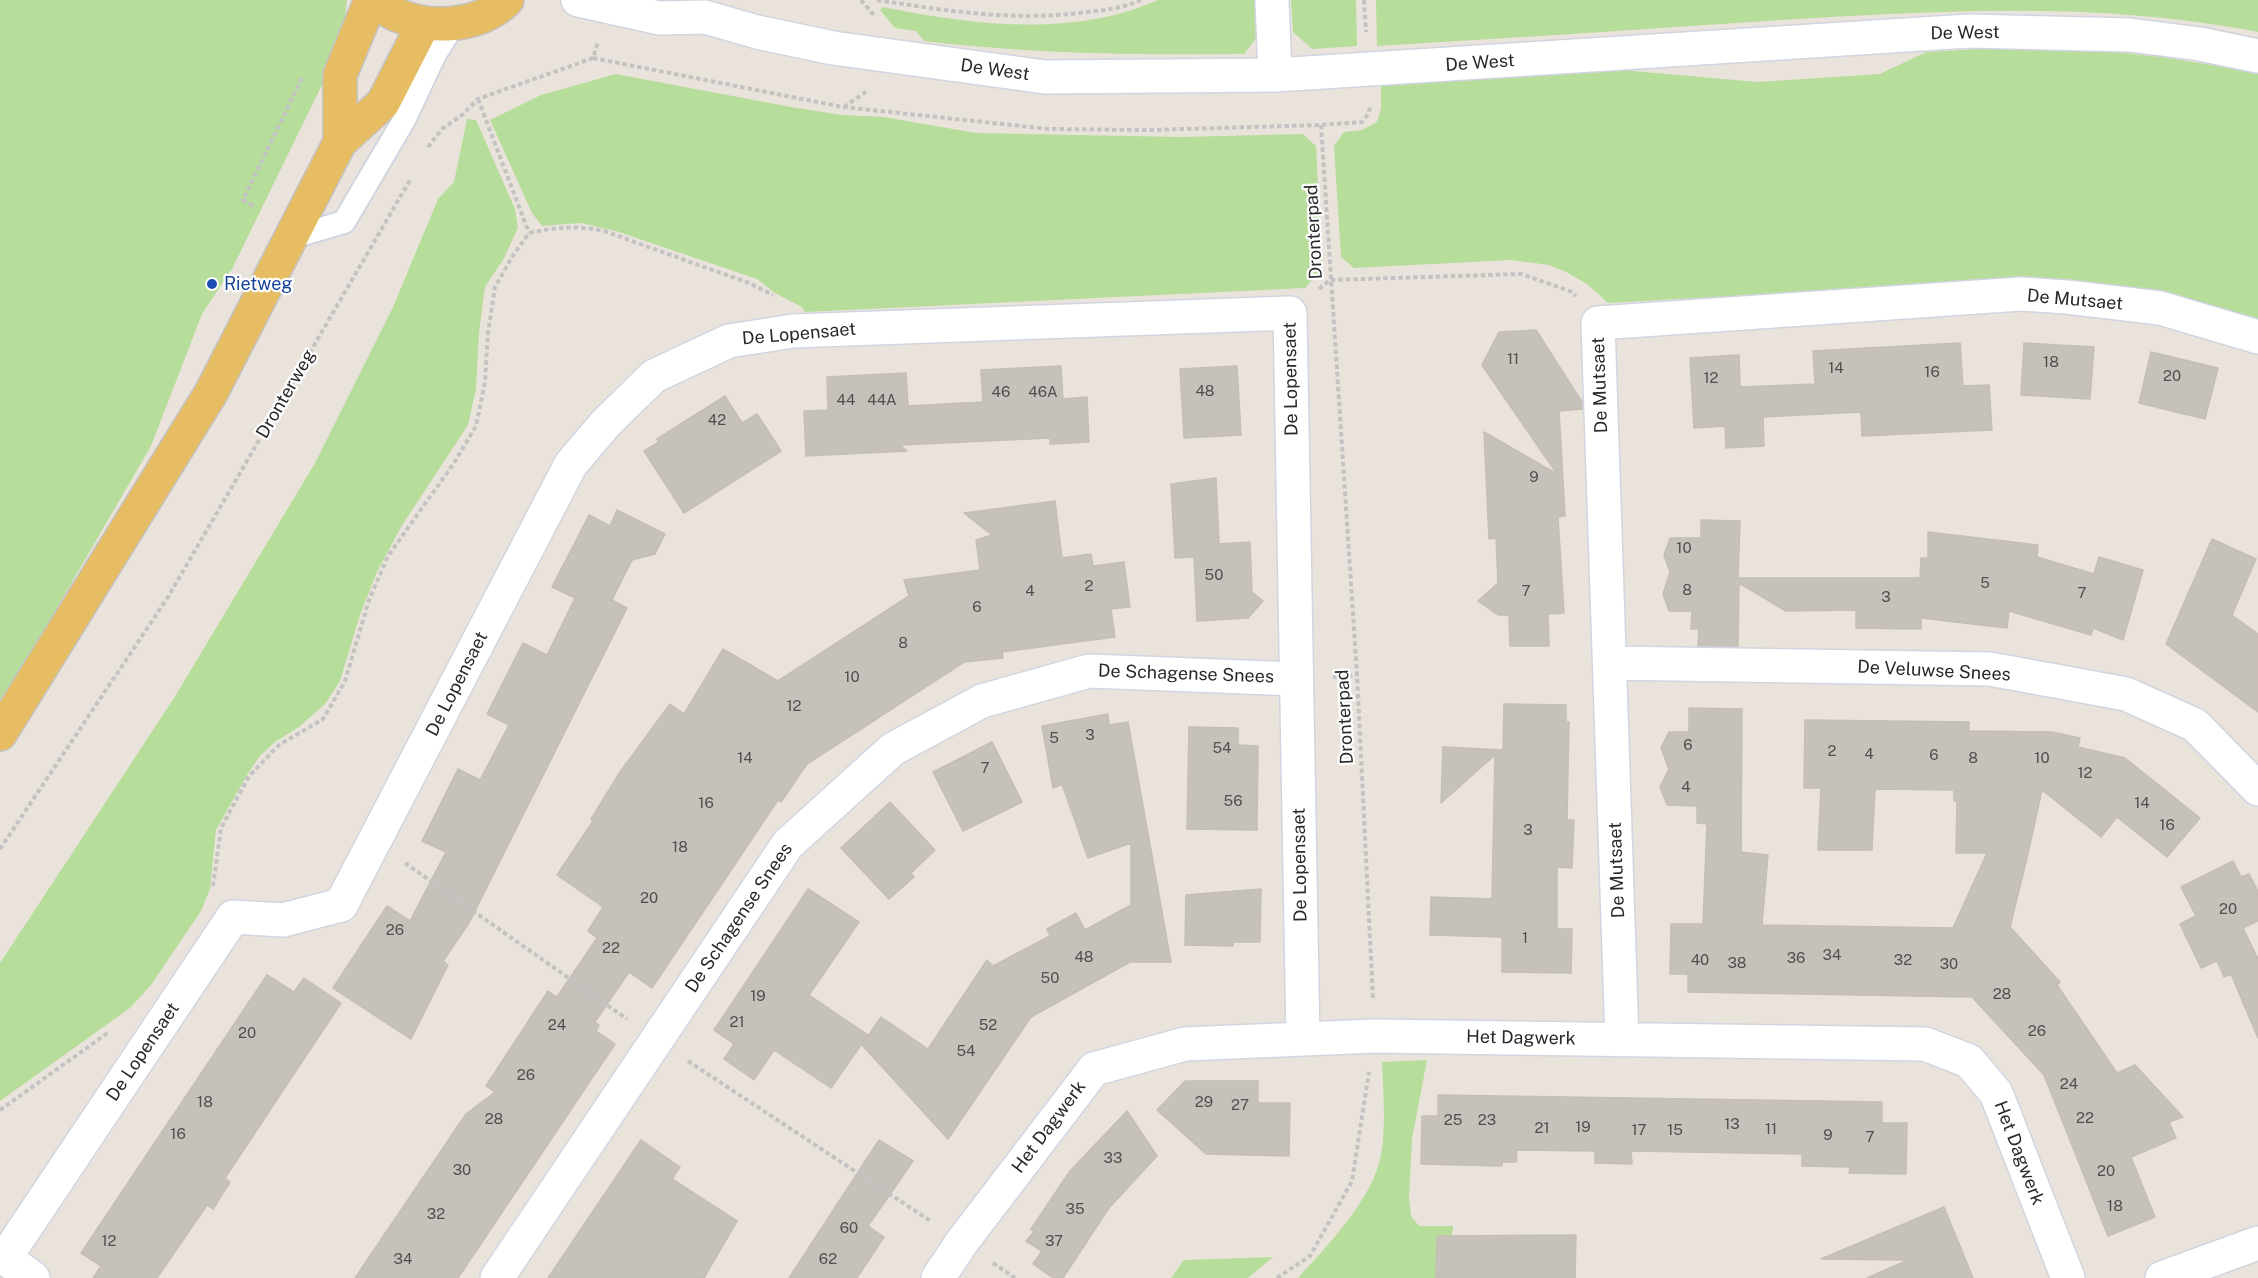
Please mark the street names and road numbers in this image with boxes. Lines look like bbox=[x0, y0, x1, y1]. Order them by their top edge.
street label: De West bbox=[1930, 22, 2000, 44]
street label: De West bbox=[1445, 50, 1515, 76]
street label: De West bbox=[959, 54, 1031, 86]
street label: Dronterpad bbox=[1301, 184, 1327, 280]
street label: De Mutsaet bbox=[2026, 285, 2124, 315]
street label: De Lopensaet bbox=[741, 318, 857, 350]
street label: De Lopensaet bbox=[1279, 322, 1303, 436]
street label: De Mutsaet bbox=[1588, 337, 1612, 433]
street label: Dronterweg bbox=[252, 346, 320, 442]
street label: De Lopensaet bbox=[421, 628, 493, 740]
street label: De Veluwse Snees bbox=[1857, 656, 2011, 686]
street label: De Schagense Snees bbox=[1098, 660, 1274, 688]
street label: Dronterpad bbox=[1332, 669, 1358, 765]
street label: De Lopensaet bbox=[1288, 808, 1312, 922]
street label: De Mutsaet bbox=[1605, 822, 1629, 918]
street label: De Schagense Snees bbox=[681, 839, 797, 997]
street label: De Lopensaet bbox=[102, 999, 184, 1105]
street label: Het Dagwerk bbox=[1466, 1026, 1576, 1050]
street label: Het Dagwerk bbox=[1007, 1077, 1091, 1177]
street label: Het Dagwerk bbox=[1989, 1098, 2049, 1208]

